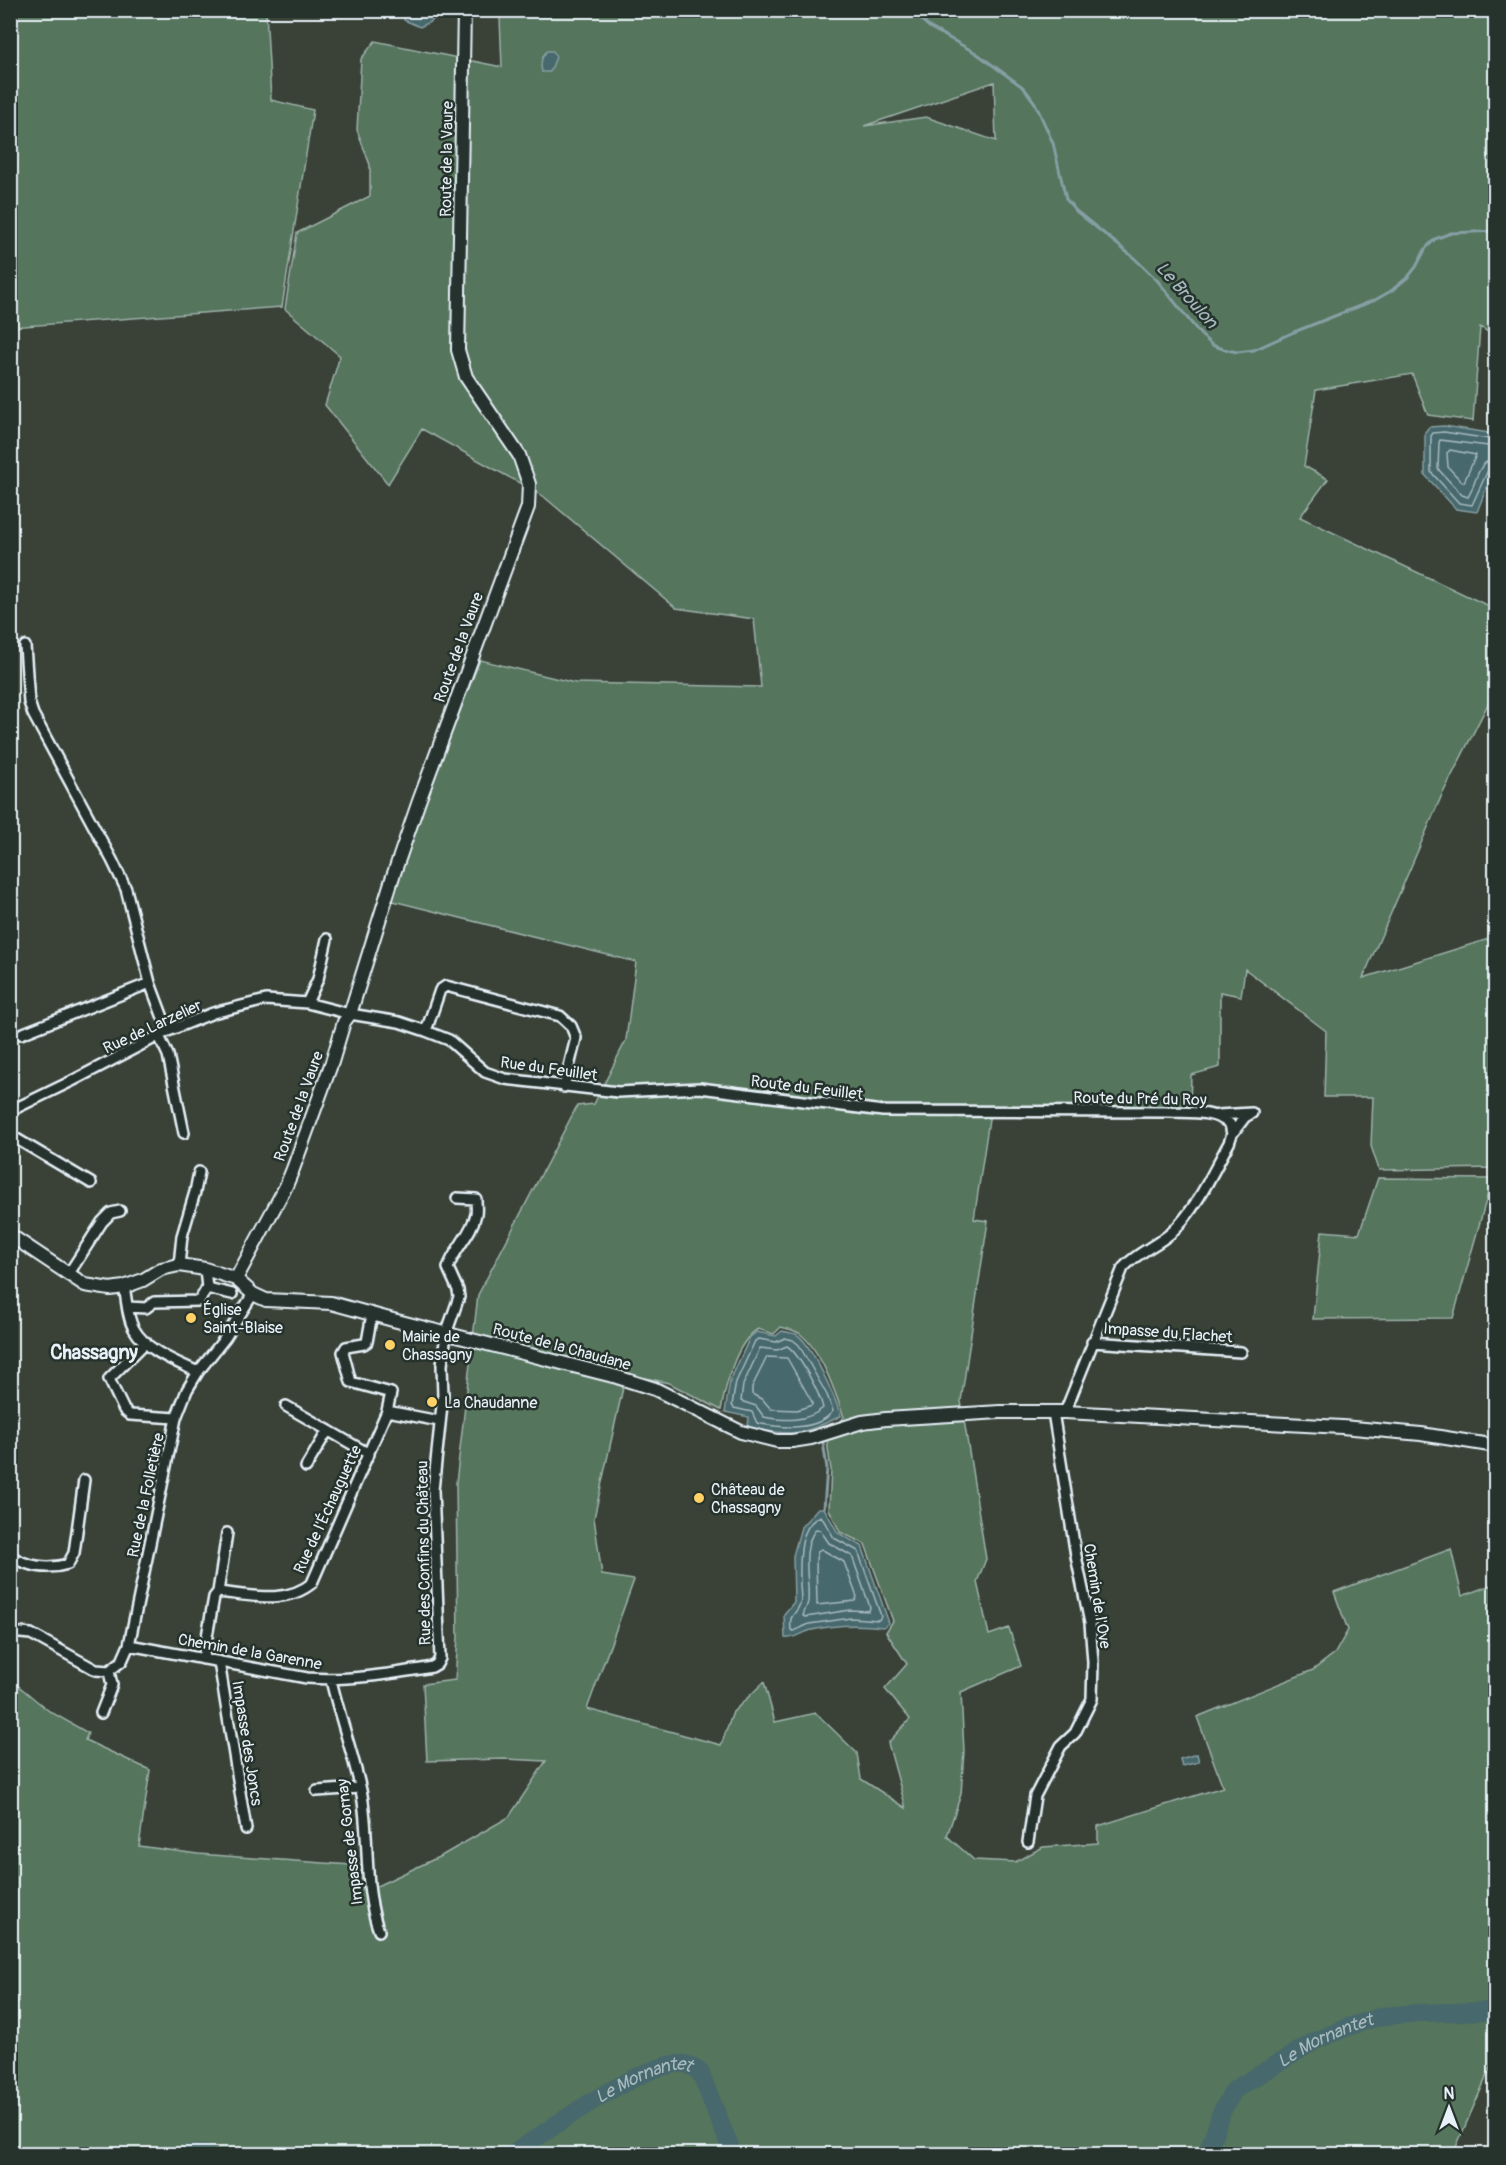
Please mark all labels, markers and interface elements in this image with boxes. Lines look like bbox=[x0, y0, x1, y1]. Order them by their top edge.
street label: Route de la Vaure bbox=[436, 101, 458, 217]
water label: Le Broulon bbox=[1151, 257, 1223, 334]
street label: Route de la Vaure bbox=[430, 589, 488, 705]
street label: Rue de Larzelier bbox=[100, 995, 205, 1059]
street label: Route de la Vaure bbox=[270, 1048, 328, 1164]
street label: Rue du Feuillet bbox=[499, 1052, 599, 1086]
street label: Route du Feuillet bbox=[750, 1071, 865, 1105]
street label: Route du Pré du Roy bbox=[1073, 1088, 1207, 1110]
place label: Église Saint-Blaise bbox=[203, 1300, 283, 1338]
marker: Église Saint-Blaise bbox=[184, 1311, 198, 1325]
street label: Route de la Chaudane bbox=[491, 1319, 633, 1375]
street label: Impasse du Flachet bbox=[1103, 1319, 1234, 1348]
place label: Mairie de Chassagny bbox=[402, 1327, 472, 1365]
marker: Mairie de Chassagny bbox=[383, 1338, 397, 1352]
district label: Chassagny bbox=[50, 1340, 138, 1365]
place label: La Chaudanne bbox=[444, 1393, 537, 1413]
marker: La Chaudanne bbox=[425, 1395, 439, 1409]
street label: Rue de la Folletière bbox=[123, 1431, 169, 1559]
street label: Rue de l'Échauguette bbox=[289, 1442, 366, 1577]
street label: Rue des Confins du Château bbox=[412, 1460, 436, 1646]
place label: Château de Chassagny bbox=[711, 1480, 785, 1518]
marker: Château de Chassagny bbox=[692, 1491, 706, 1505]
street label: Chemin de l'Ove bbox=[1079, 1542, 1115, 1650]
street label: Chemin de la Garenne bbox=[176, 1629, 323, 1674]
street label: Impasse des Joncs bbox=[227, 1679, 267, 1807]
street label: Impasse de Gornay bbox=[332, 1777, 368, 1906]
water label: Le Mornantet bbox=[1273, 2008, 1378, 2073]
water label: Le Mornantet bbox=[591, 2053, 698, 2109]
north arrow bbox=[1419, 2078, 1479, 2138]
text: N bbox=[1444, 2084, 1455, 2104]

